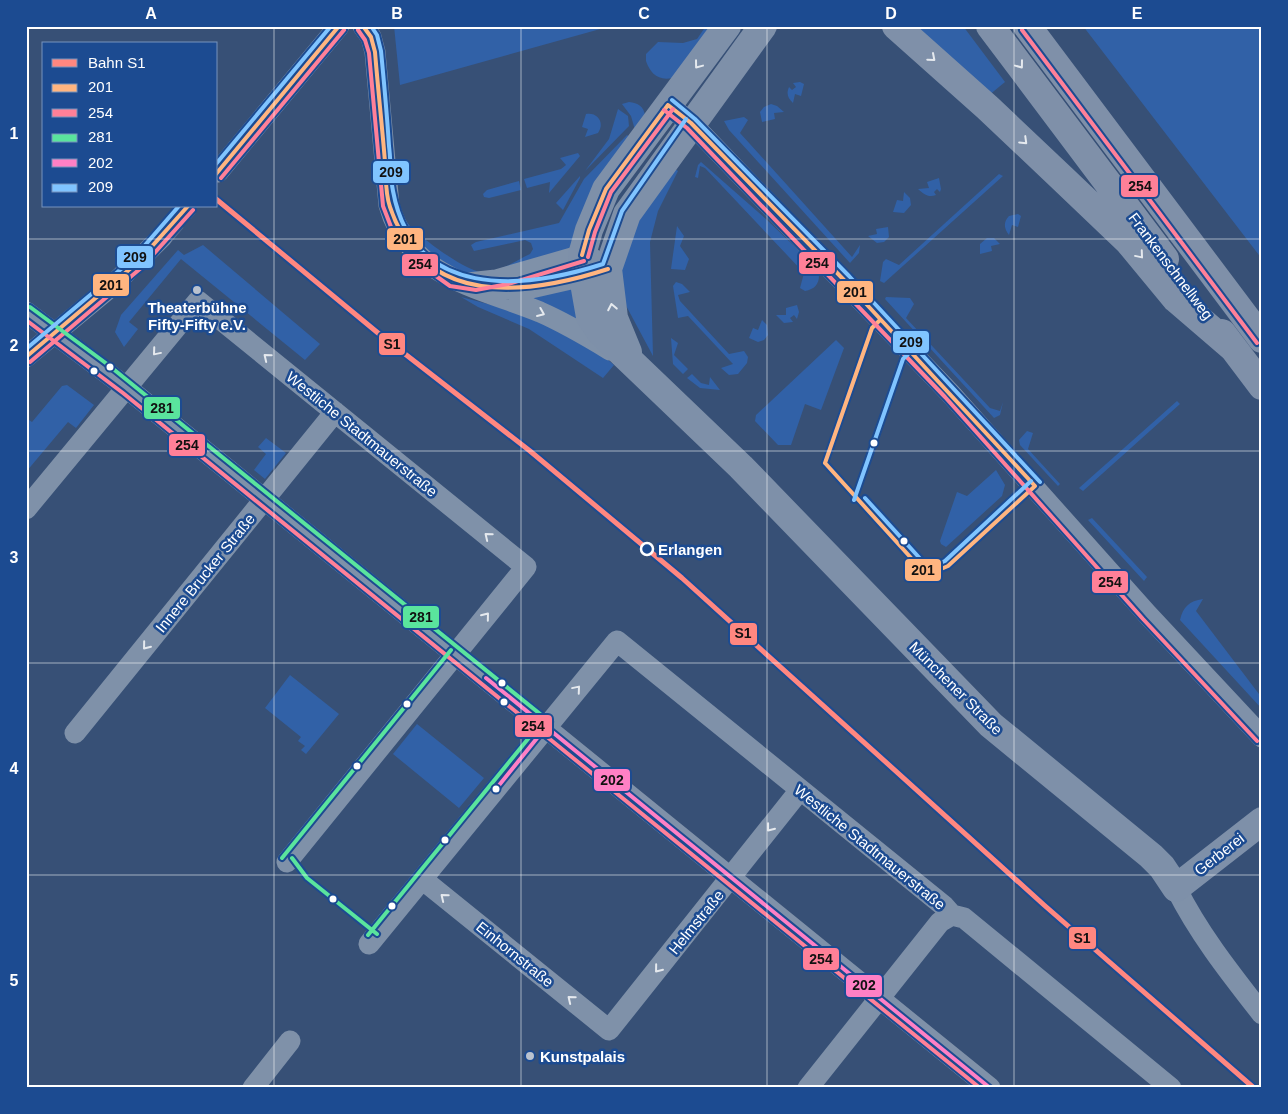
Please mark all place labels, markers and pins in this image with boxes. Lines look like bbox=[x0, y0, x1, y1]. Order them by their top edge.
marker: Theaterbühne Fifty-Fifty e.V. bbox=[191, 284, 203, 296]
place label: Theaterbühne Fifty-Fifty e.V. bbox=[147, 299, 247, 333]
unlabelled marker bbox=[105, 362, 115, 372]
unlabelled marker bbox=[89, 366, 99, 376]
unlabelled marker bbox=[869, 438, 879, 448]
unlabelled marker bbox=[899, 536, 909, 546]
place label: Erlangen bbox=[658, 541, 722, 558]
marker: Erlangen bbox=[640, 542, 654, 556]
unlabelled marker bbox=[497, 678, 507, 688]
unlabelled marker bbox=[499, 697, 509, 707]
unlabelled marker bbox=[402, 699, 412, 709]
unlabelled marker bbox=[352, 761, 362, 771]
unlabelled marker bbox=[491, 784, 501, 794]
unlabelled marker bbox=[440, 835, 450, 845]
unlabelled marker bbox=[328, 894, 338, 904]
unlabelled marker bbox=[387, 901, 397, 911]
place label: Kunstpalais bbox=[540, 1048, 625, 1065]
marker: Kunstpalais bbox=[524, 1050, 536, 1062]

